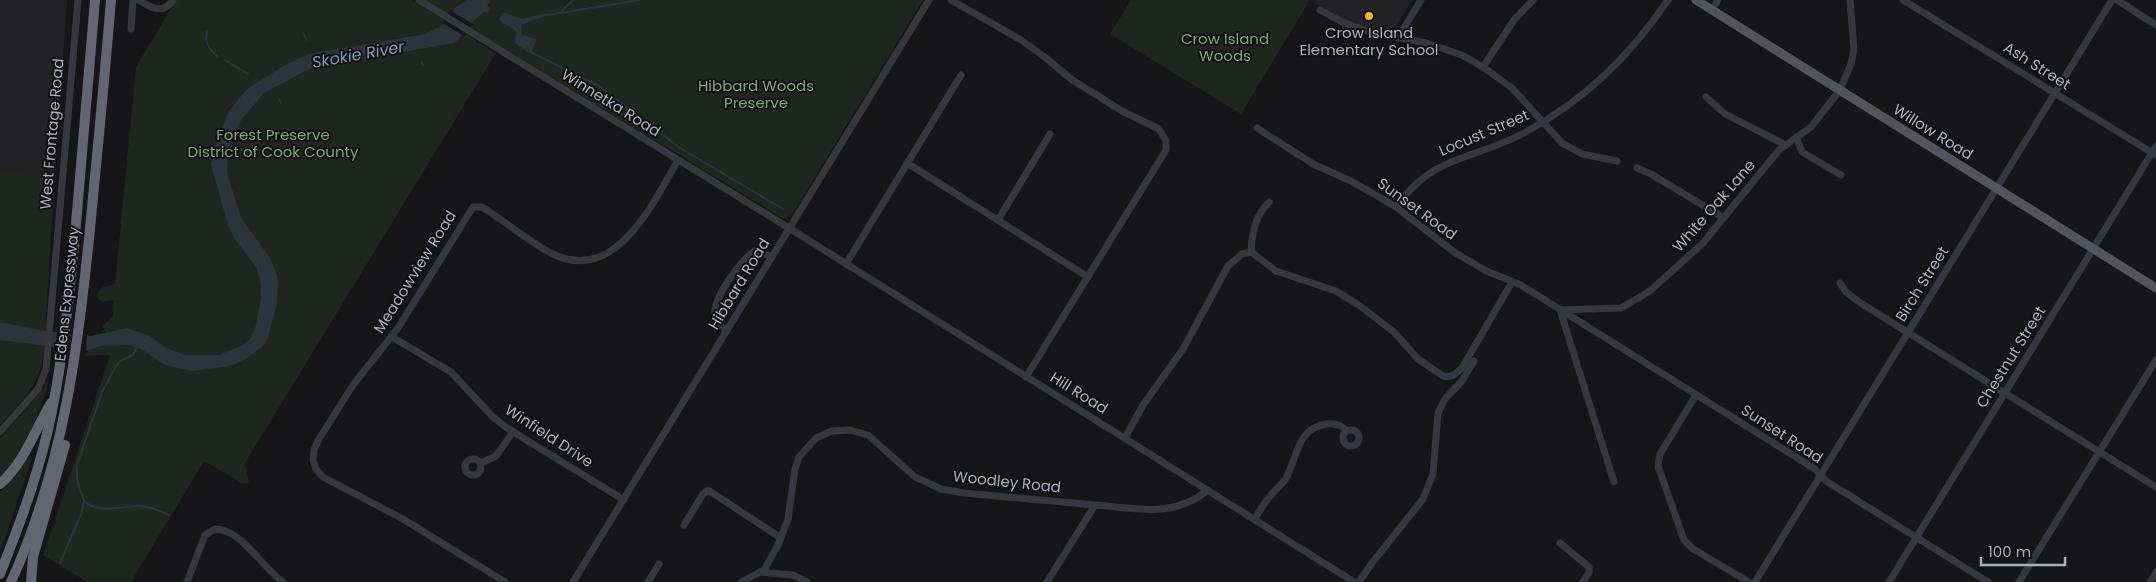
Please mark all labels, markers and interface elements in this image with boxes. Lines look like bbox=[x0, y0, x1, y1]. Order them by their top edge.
marker: Crow Island Elementary School bbox=[1363, 10, 1375, 22]
place label: Crow Island Elementary School bbox=[1299, 22, 1439, 60]
park label: Crow Island Woods bbox=[1181, 28, 1269, 66]
water label: Skokie River bbox=[310, 35, 407, 74]
street label: Ash Street bbox=[2000, 37, 2075, 94]
street label: West Frontage Road bbox=[34, 58, 69, 210]
street label: Winnetka Road bbox=[558, 64, 665, 141]
park label: Hibbard Woods Preserve bbox=[698, 75, 814, 113]
street label: Willow Road bbox=[1889, 99, 1977, 164]
street label: Locust Street bbox=[1436, 104, 1532, 161]
park label: Forest Preserve District of Cook County bbox=[188, 124, 359, 162]
street label: White Oak Lane bbox=[1668, 155, 1760, 256]
street label: Sunset Road bbox=[1373, 173, 1461, 245]
street label: Meadowview Road bbox=[368, 206, 461, 337]
street label: Edens Expressway bbox=[49, 225, 84, 362]
street label: Hibbard Road bbox=[703, 234, 774, 333]
street label: Birch Street bbox=[1890, 242, 1953, 325]
street label: Chestnut Street bbox=[1971, 302, 2050, 412]
street label: Hill Road bbox=[1046, 367, 1112, 419]
street label: Winfield Drive bbox=[501, 399, 597, 472]
street label: Sunset Road bbox=[1737, 399, 1827, 468]
street label: Woodley Road bbox=[952, 465, 1062, 498]
scale bar bbox=[1981, 534, 2065, 566]
text: 100 m bbox=[1988, 541, 2031, 562]

